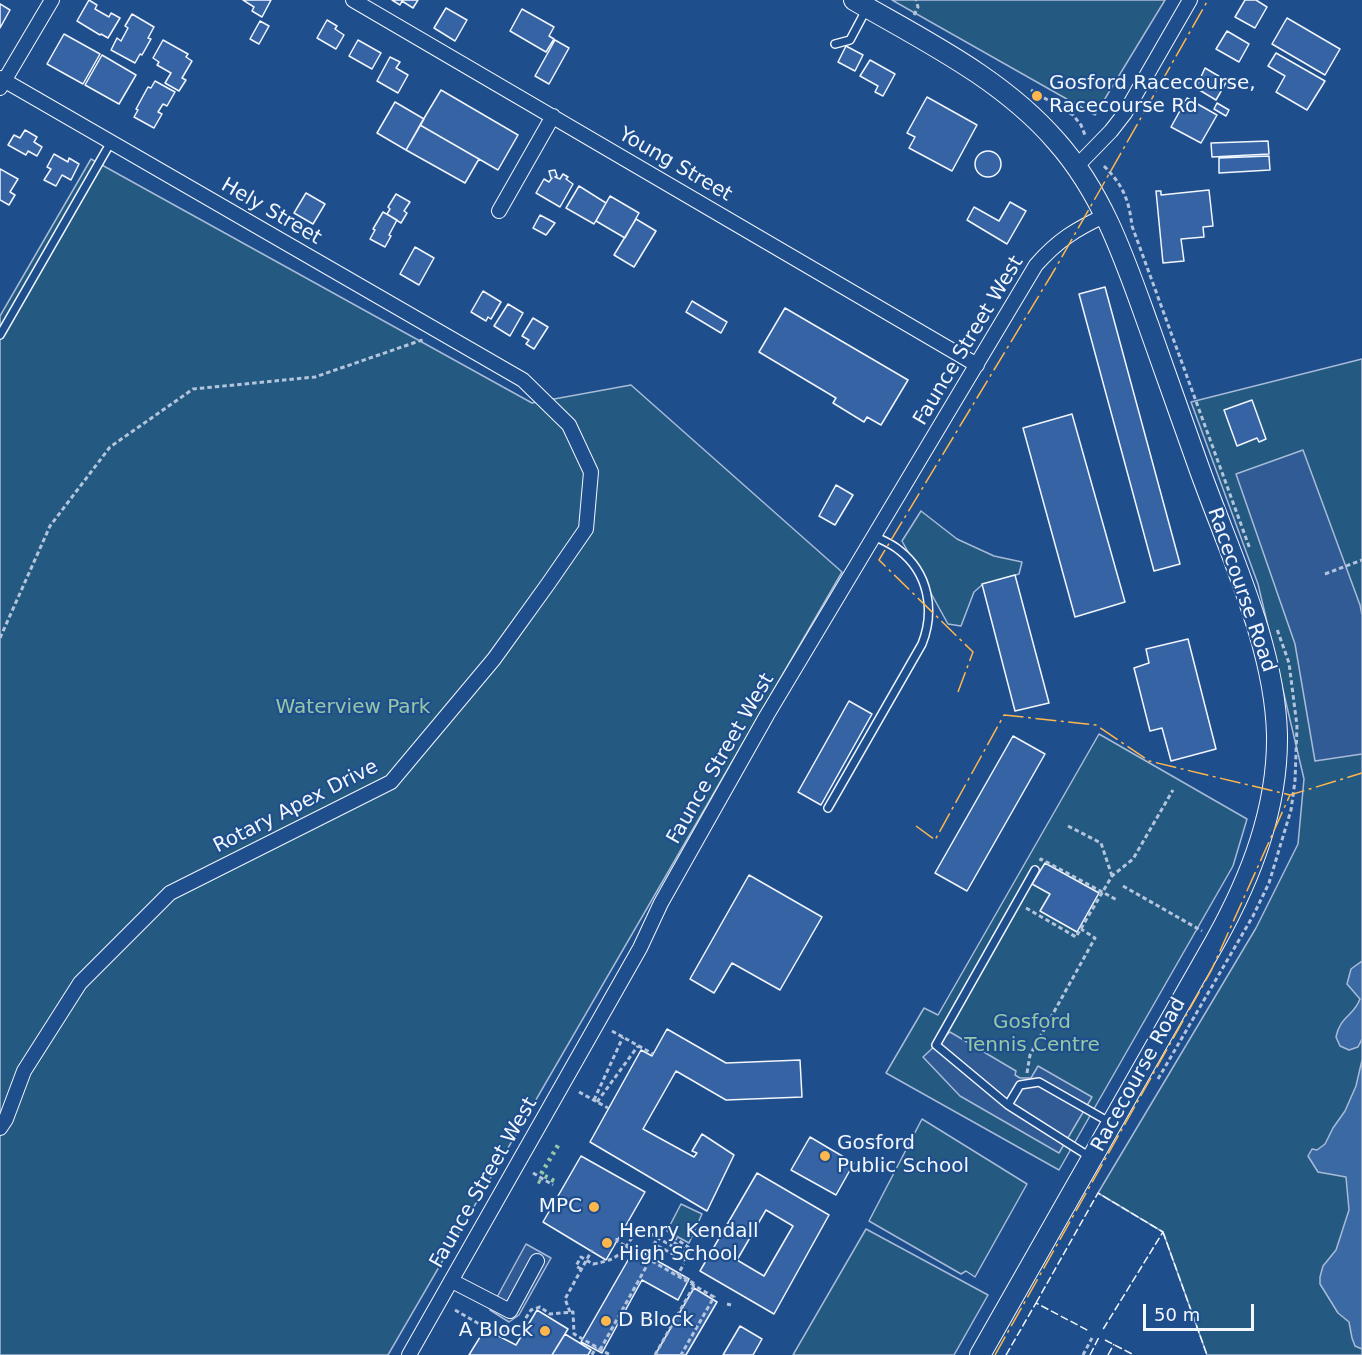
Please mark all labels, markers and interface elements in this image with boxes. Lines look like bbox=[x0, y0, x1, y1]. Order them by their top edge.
place label: Gosford Racecourse, Racecourse Rd bbox=[1049, 72, 1256, 119]
marker: Gosford Racecourse, Racecourse Rd bbox=[1030, 89, 1044, 103]
street label: Young Street bbox=[614, 123, 736, 207]
street label: Hely Street bbox=[217, 174, 325, 250]
street label: Faunce Street West bbox=[909, 252, 1029, 430]
street label: Racecourse Road bbox=[1202, 505, 1280, 675]
street label: Faunce Street West bbox=[662, 669, 780, 849]
park label: Waterview Park bbox=[276, 696, 430, 720]
street label: Rotary Apex Drive bbox=[210, 755, 382, 859]
street label: Racecourse Road bbox=[1087, 994, 1191, 1156]
park label: Gosford Tennis Centre bbox=[964, 1011, 1100, 1058]
street label: Faunce Street West bbox=[425, 1093, 543, 1273]
place label: Gosford Public School bbox=[837, 1132, 969, 1179]
marker: Gosford Public School bbox=[818, 1149, 832, 1163]
place label: MPC bbox=[539, 1195, 582, 1219]
marker: MPC bbox=[587, 1200, 601, 1214]
place label: Henry Kendall High School bbox=[619, 1220, 759, 1267]
marker: Henry Kendall High School bbox=[600, 1236, 614, 1250]
scale bar bbox=[1146, 1292, 1257, 1330]
text: 50 m bbox=[1154, 1304, 1200, 1325]
place label: D Block bbox=[618, 1309, 694, 1333]
marker: D Block bbox=[599, 1314, 613, 1328]
place label: A Block bbox=[459, 1319, 533, 1343]
marker: A Block bbox=[538, 1324, 552, 1338]

